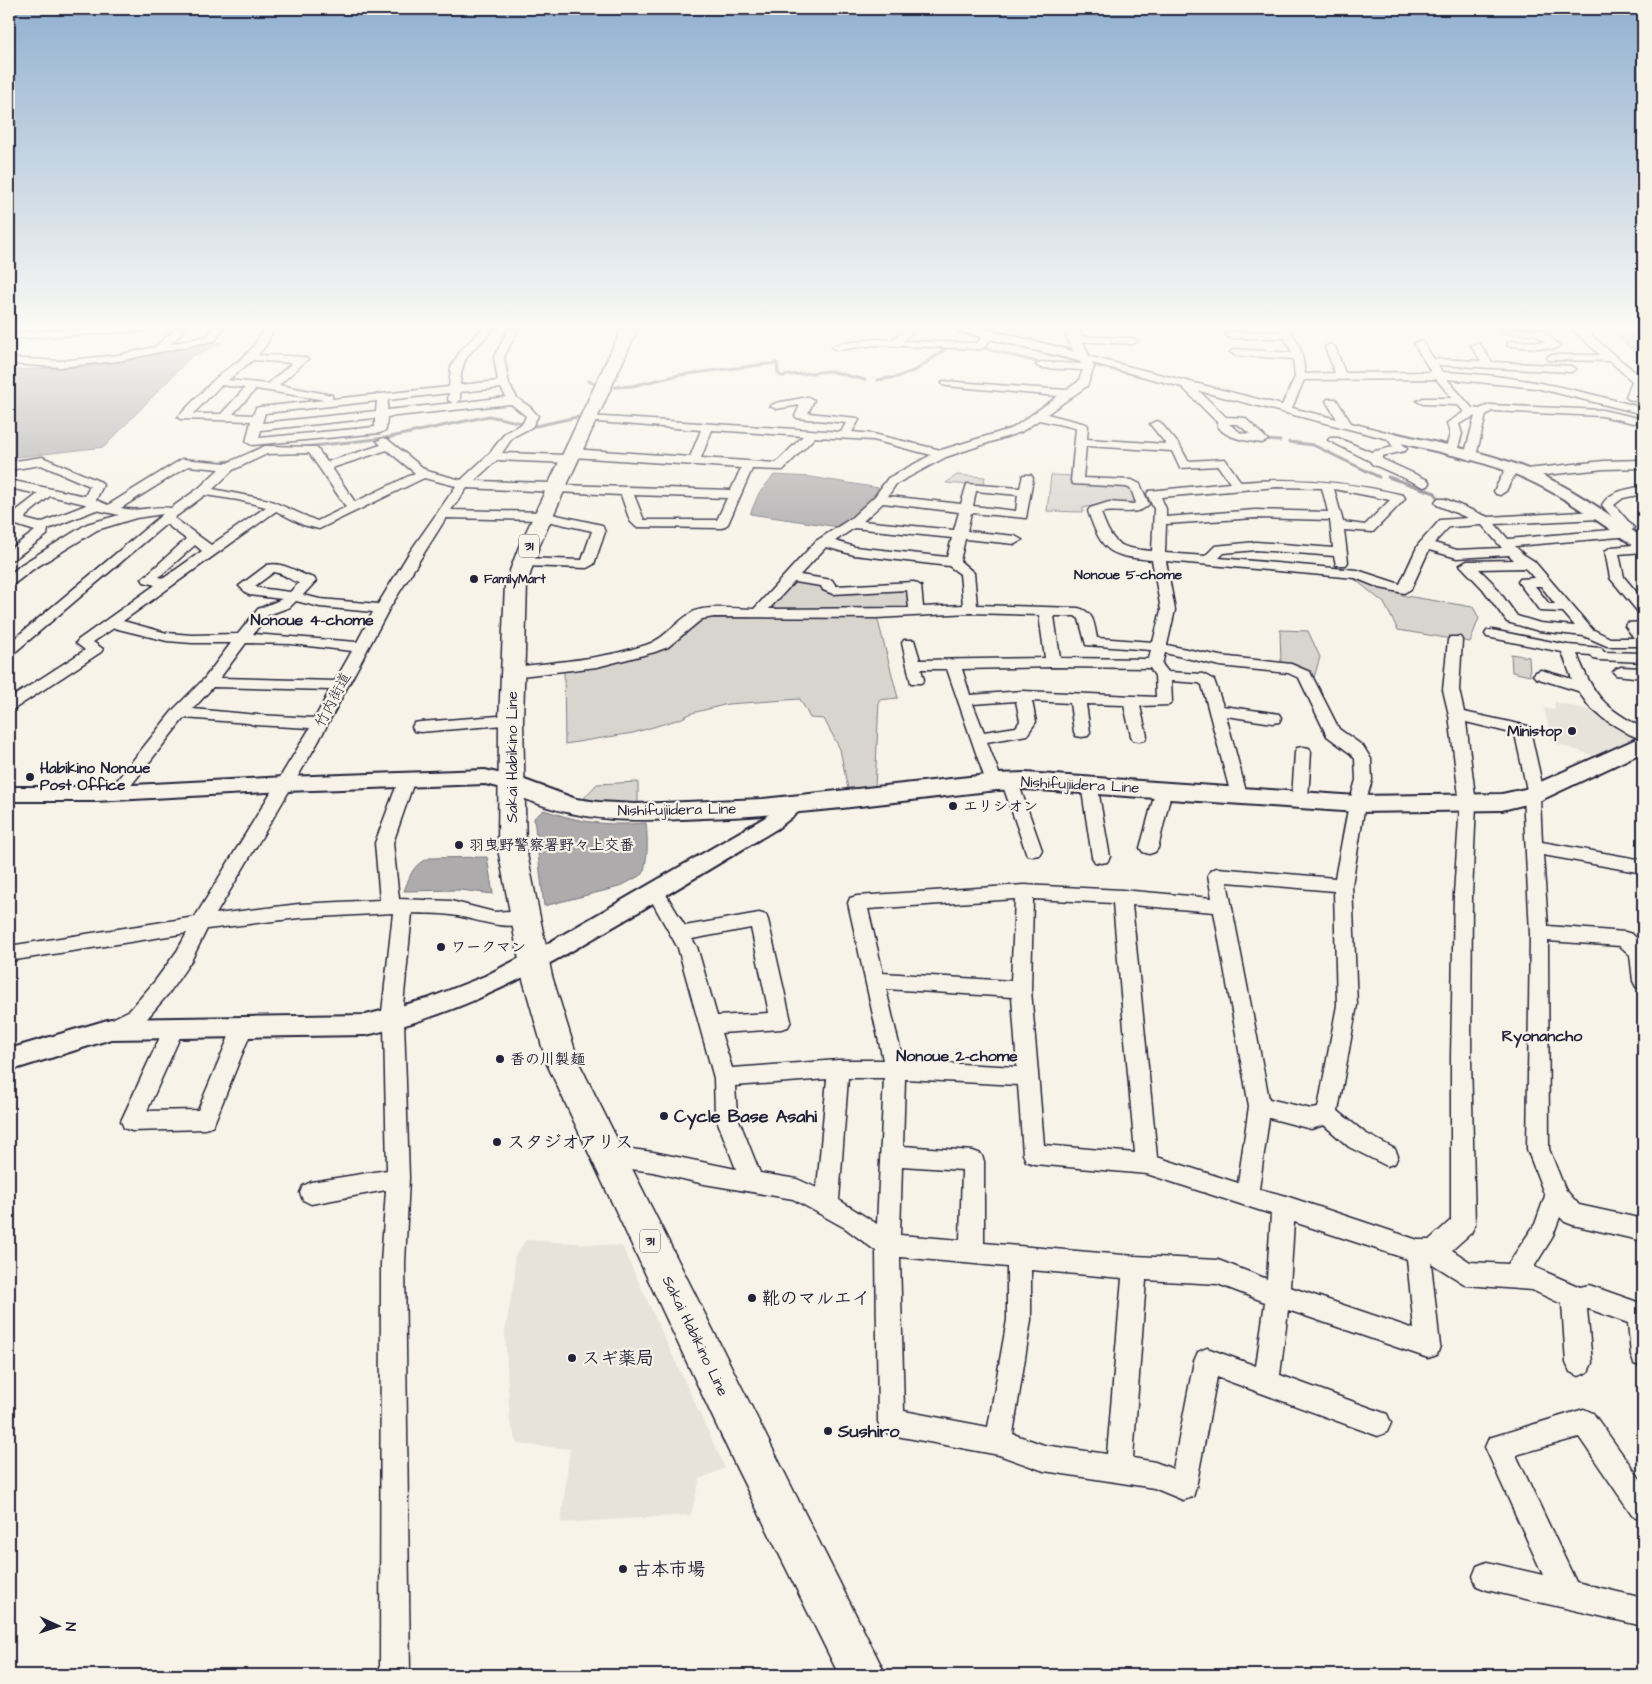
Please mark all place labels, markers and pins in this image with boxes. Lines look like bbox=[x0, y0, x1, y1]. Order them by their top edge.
place label: FamilyMart bbox=[484, 571, 546, 589]
marker: FamilyMart bbox=[468, 573, 480, 585]
place label: Ministop bbox=[1507, 721, 1563, 742]
marker: Ministop bbox=[1566, 725, 1578, 737]
place label: Habikino Nonoue Post Office bbox=[40, 758, 150, 796]
marker: Habikino Nonoue Post Office bbox=[24, 771, 36, 783]
place label: エリシオン bbox=[963, 796, 1038, 817]
marker: エリシオン bbox=[947, 800, 959, 812]
place label: 羽曳野警察署野々上交番 bbox=[469, 835, 634, 856]
marker: 羽曳野警察署野々上交番 bbox=[453, 839, 465, 851]
place label: ワークマン bbox=[451, 937, 526, 958]
marker: ワークマン bbox=[435, 941, 447, 953]
place label: 香の川製麺 bbox=[510, 1049, 585, 1070]
marker: 香の川製麺 bbox=[494, 1053, 506, 1065]
place label: Cycle Base Asahi bbox=[674, 1104, 817, 1130]
marker: Cycle Base Asahi bbox=[658, 1110, 670, 1122]
place label: スタジオアリス bbox=[507, 1130, 633, 1155]
marker: スタジオアリス bbox=[491, 1136, 503, 1148]
place label: 靴のマルエイ bbox=[762, 1286, 870, 1311]
marker: 靴のマルエイ bbox=[746, 1292, 758, 1304]
place label: スギ薬局 bbox=[582, 1346, 654, 1371]
marker: スギ薬局 bbox=[566, 1352, 578, 1364]
place label: Sushiro bbox=[837, 1419, 900, 1444]
marker: Sushiro bbox=[822, 1425, 834, 1437]
place label: 古本市場 bbox=[633, 1557, 705, 1582]
marker: 古本市場 bbox=[617, 1563, 629, 1575]

